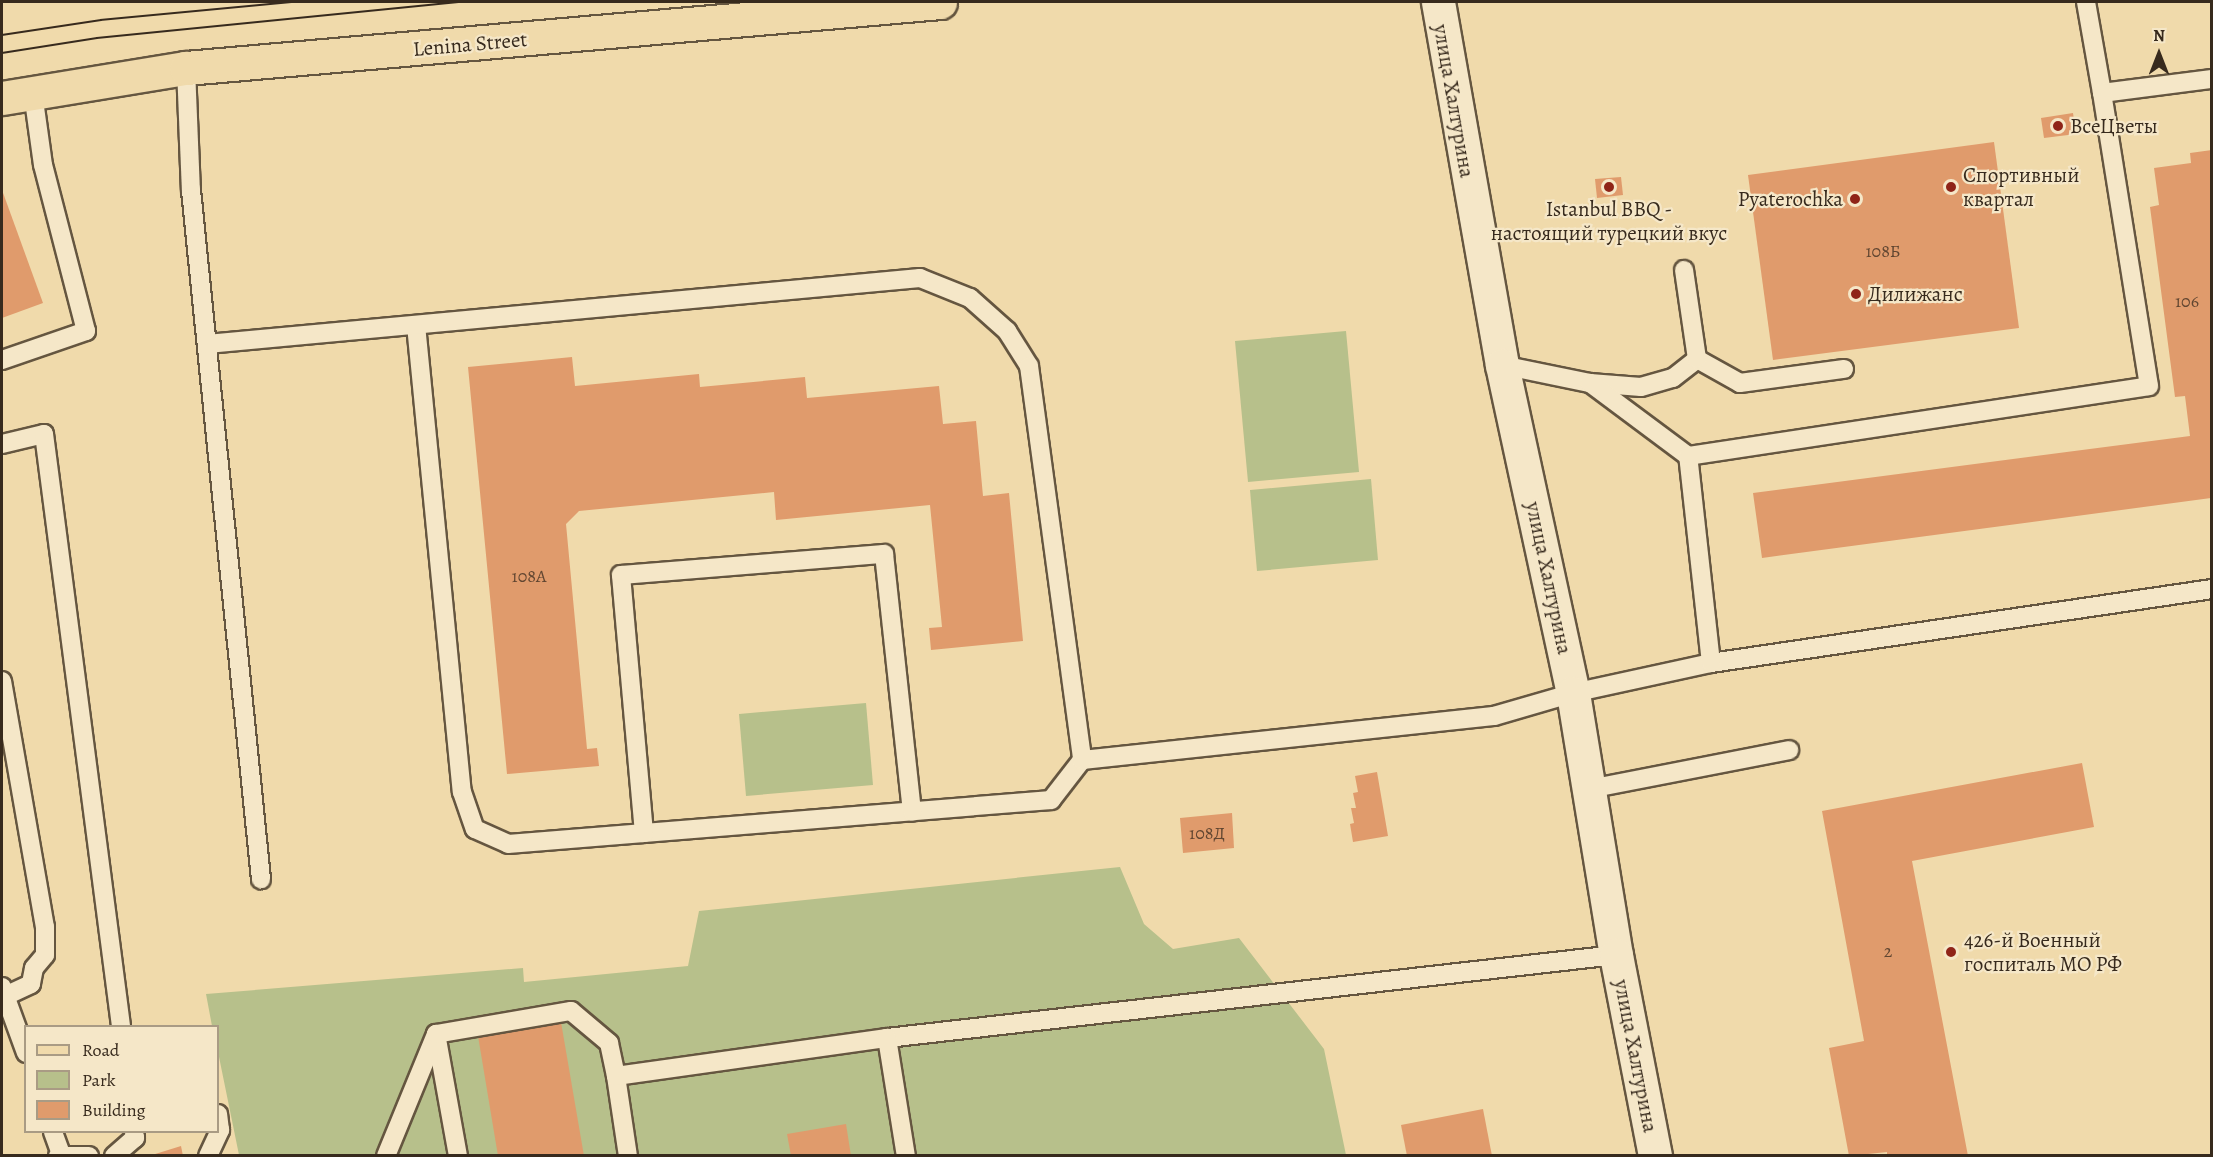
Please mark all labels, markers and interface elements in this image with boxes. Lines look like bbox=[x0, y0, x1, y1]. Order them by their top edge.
street label: улица Халтурина bbox=[1428, 22, 1480, 180]
north arrow bbox=[2129, 24, 2189, 84]
text: N bbox=[2153, 25, 2165, 47]
street label: Lenina Street bbox=[412, 26, 528, 62]
place label: ВсеЦветы bbox=[2070, 113, 2158, 139]
marker: ВсеЦветы bbox=[2051, 119, 2065, 133]
place label: Спортивный квартал bbox=[1963, 162, 2079, 212]
marker: Istanbul BBQ - настоящий турецкий вкус bbox=[1602, 180, 1616, 194]
marker: Спортивный квартал bbox=[1944, 180, 1958, 194]
place label: Pyaterochka bbox=[1738, 186, 1843, 212]
marker: Pyaterochka bbox=[1848, 192, 1862, 206]
place label: Istanbul BBQ - настоящий турецкий вкус bbox=[1491, 196, 1727, 246]
house number: 108Б bbox=[1865, 240, 1901, 262]
place label: Дилижанс bbox=[1868, 281, 1963, 307]
marker: Дилижанс bbox=[1849, 287, 1863, 301]
house number: 106 bbox=[2175, 290, 2199, 312]
street label: улица Халтурина bbox=[1521, 499, 1577, 657]
house number: 108А bbox=[512, 565, 546, 587]
house number: 108Д bbox=[1189, 822, 1225, 844]
place label: 426-й Военный госпиталь МО РФ bbox=[1964, 927, 2122, 977]
house number: 2 bbox=[1884, 940, 1892, 962]
marker: 426-й Военный госпиталь МО РФ bbox=[1942, 943, 1960, 961]
street label: улица Халтурина bbox=[1609, 977, 1663, 1135]
legend bbox=[24, 1025, 219, 1133]
text: Road bbox=[82, 1038, 119, 1062]
text: Park bbox=[82, 1068, 116, 1092]
text: Building bbox=[82, 1098, 146, 1122]

